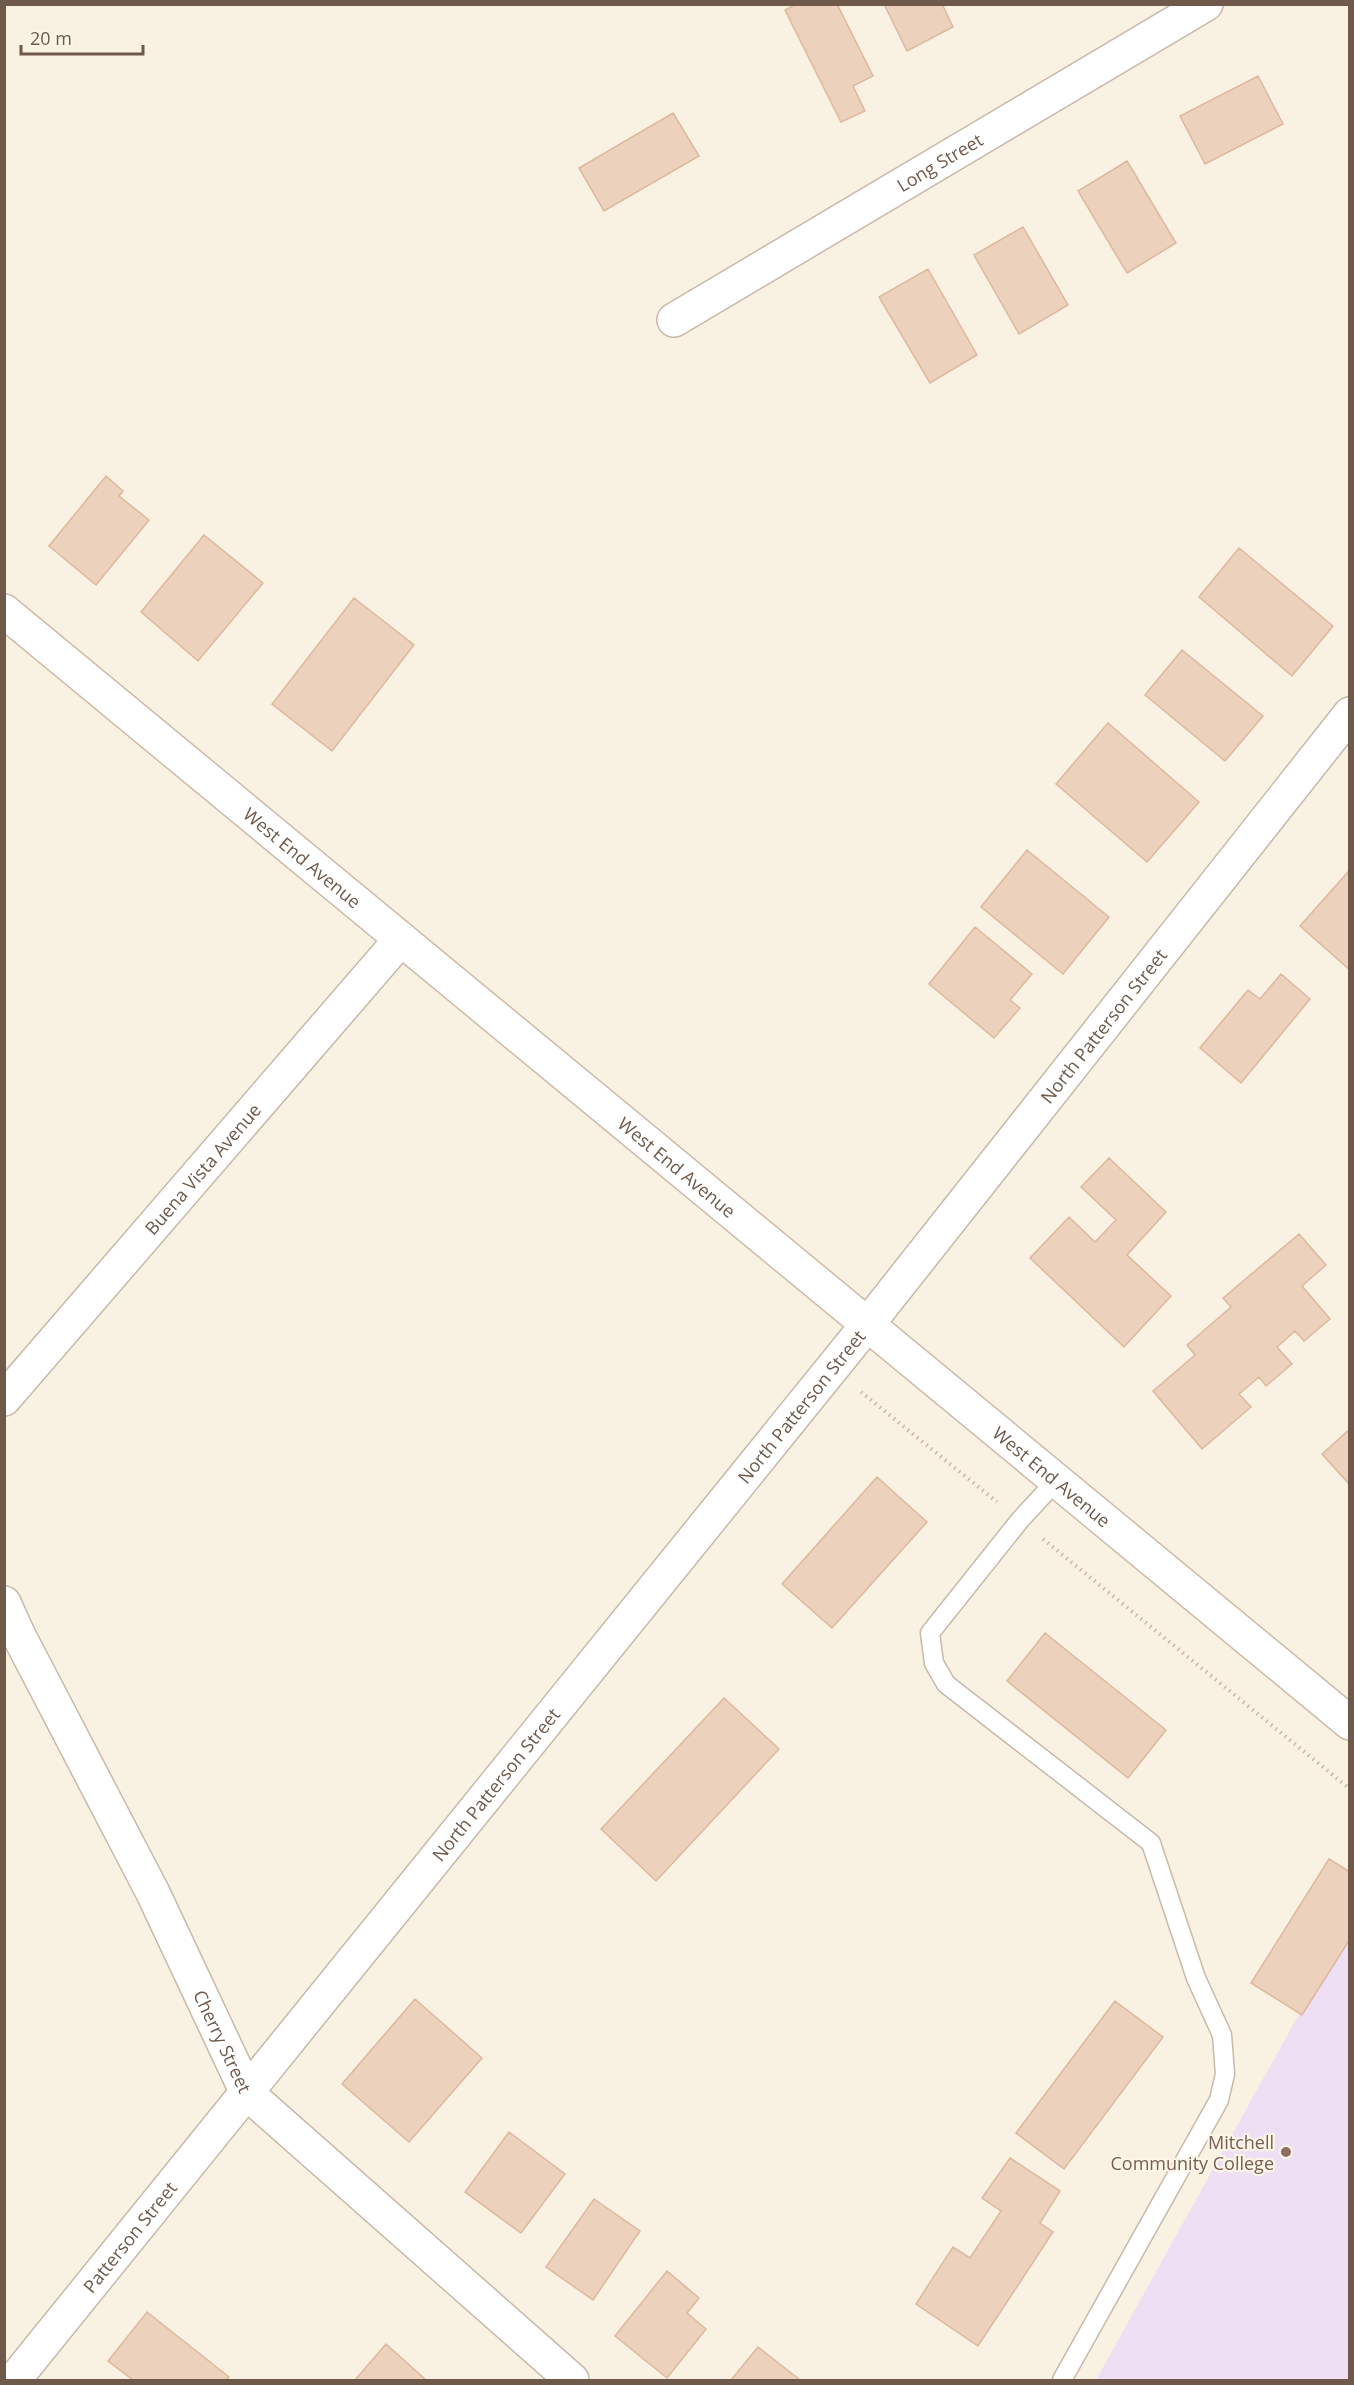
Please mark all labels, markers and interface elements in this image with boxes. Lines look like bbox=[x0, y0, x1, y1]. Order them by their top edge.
scale bar bbox=[21, 18, 142, 56]
text: 20 m bbox=[30, 26, 72, 50]
street label: Long Street bbox=[892, 127, 987, 197]
street label: West End Avenue bbox=[238, 802, 366, 913]
street label: North Patterson Street bbox=[1035, 944, 1172, 1108]
street label: Buena Vista Avenue bbox=[139, 1098, 266, 1240]
street label: West End Avenue bbox=[613, 1111, 741, 1223]
street label: North Patterson Street bbox=[732, 1325, 870, 1488]
street label: West End Avenue bbox=[988, 1421, 1116, 1532]
street label: North Patterson Street bbox=[426, 1703, 565, 1866]
street label: Cherry Street bbox=[188, 1986, 257, 2097]
place label: Mitchell Community College bbox=[1111, 2130, 1274, 2175]
marker: Mitchell Community College bbox=[1279, 2145, 1293, 2159]
street label: Patterson Street bbox=[77, 2176, 182, 2298]

